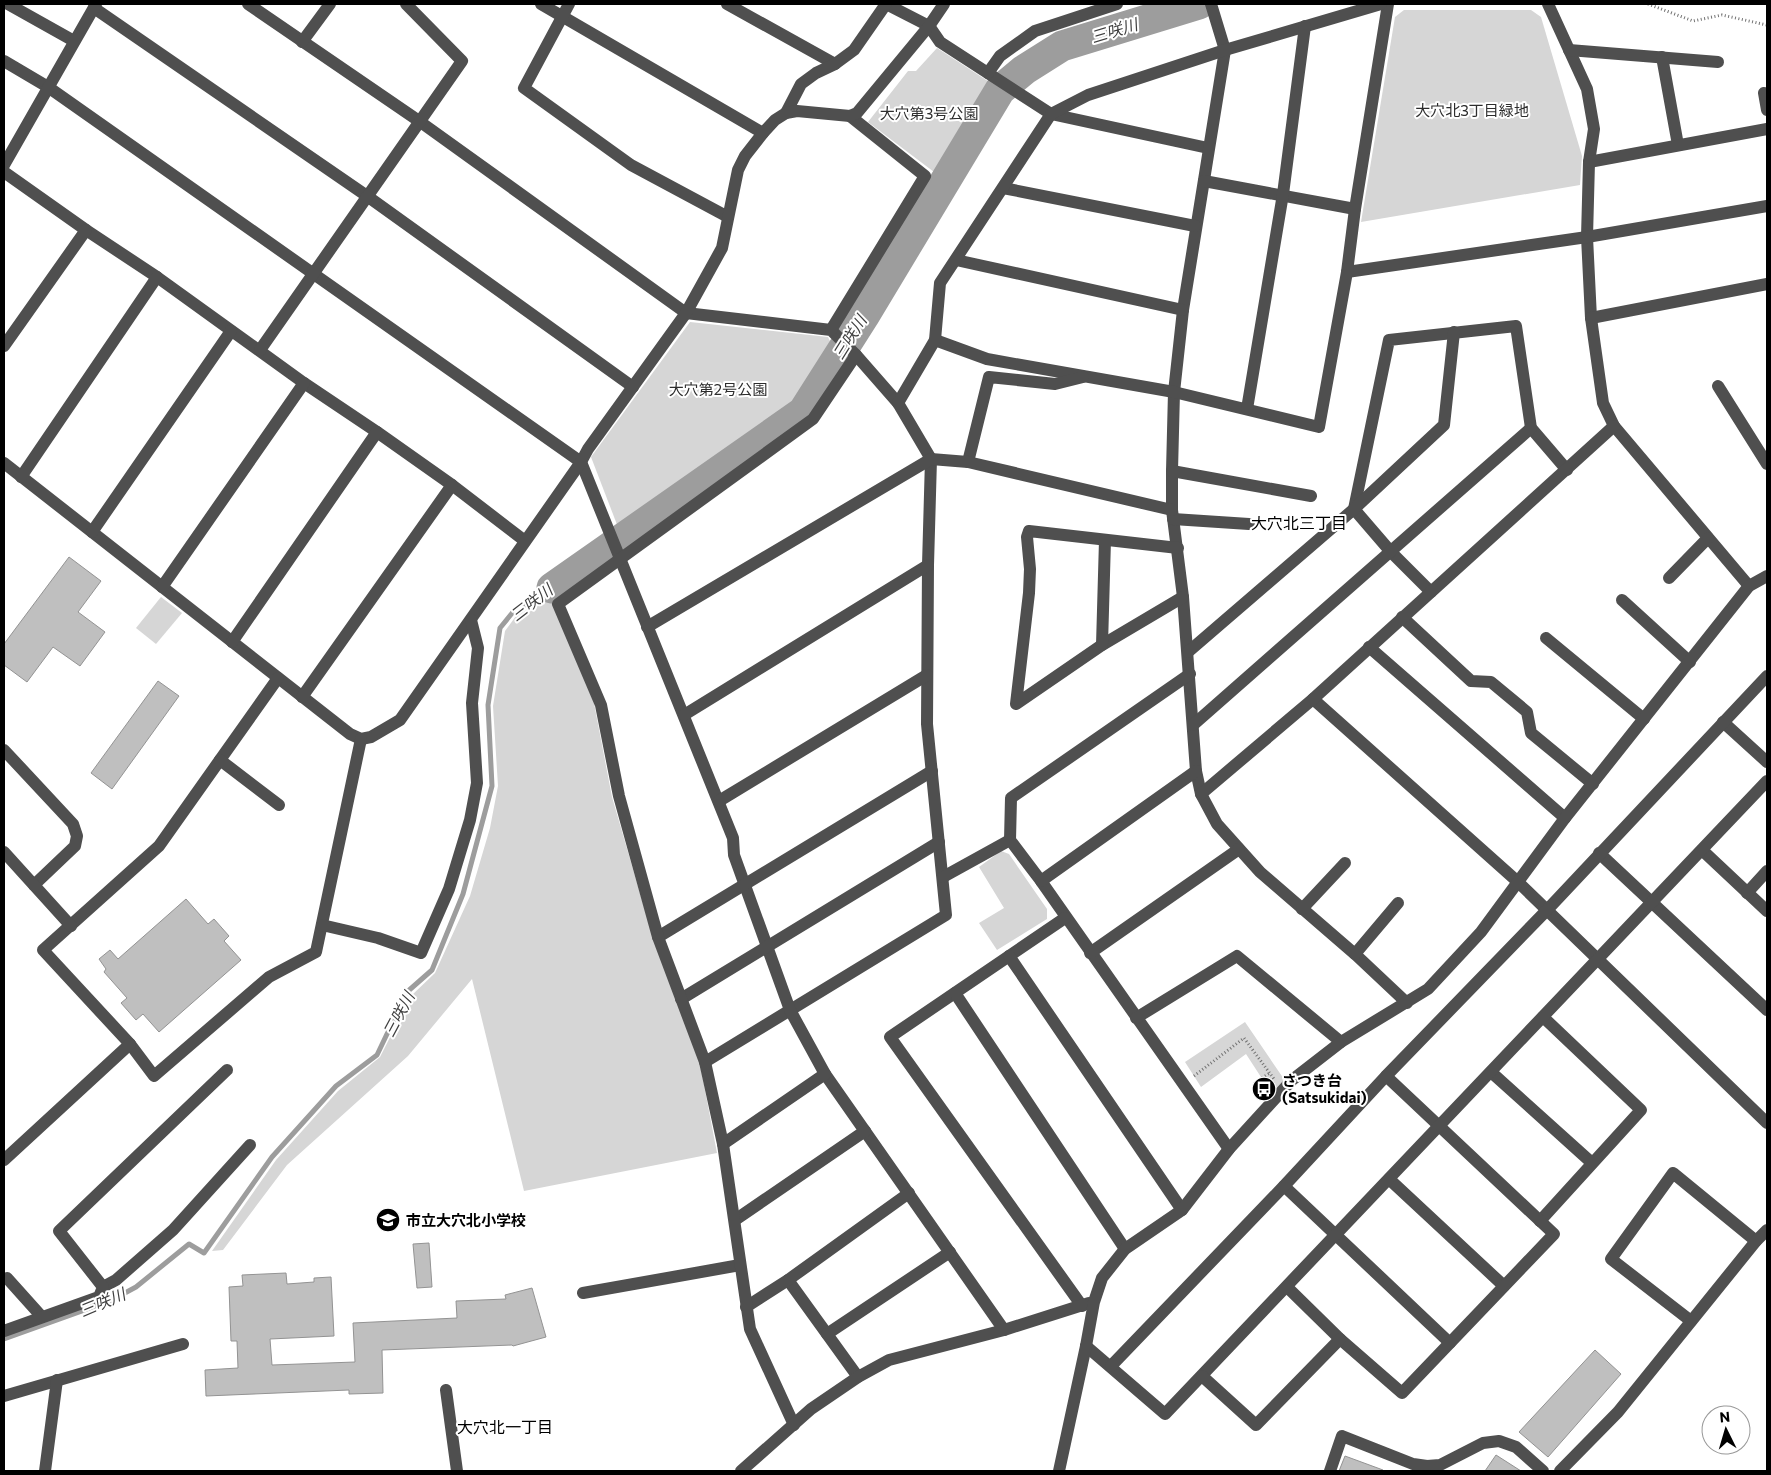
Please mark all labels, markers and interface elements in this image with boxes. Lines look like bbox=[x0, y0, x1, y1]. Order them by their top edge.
water label: 三咲川 bbox=[1088, 13, 1142, 46]
park label: 大穴北3丁目緑地 bbox=[1415, 101, 1529, 119]
park label: 大穴第3号公園 bbox=[880, 104, 978, 122]
water label: 三咲川 bbox=[828, 310, 871, 362]
park label: 大穴第2号公園 bbox=[669, 380, 767, 398]
district label: 大穴北三丁目 bbox=[1251, 513, 1347, 532]
water label: 三咲川 bbox=[506, 579, 557, 624]
water label: 三咲川 bbox=[378, 987, 419, 1040]
place label: さつき台 (Satsukidai) bbox=[1282, 1071, 1367, 1106]
bus stop icon: さつき台 (Satsukidai) bbox=[1251, 1076, 1277, 1102]
school or university icon: 市立大穴北小学校 bbox=[375, 1207, 401, 1233]
place label: 市立大穴北小学校 bbox=[406, 1211, 526, 1229]
water label: 三咲川 bbox=[76, 1283, 130, 1320]
north arrow bbox=[1701, 1405, 1751, 1455]
text: N bbox=[1719, 1408, 1731, 1425]
district label: 大穴北一丁目 bbox=[457, 1417, 553, 1436]

